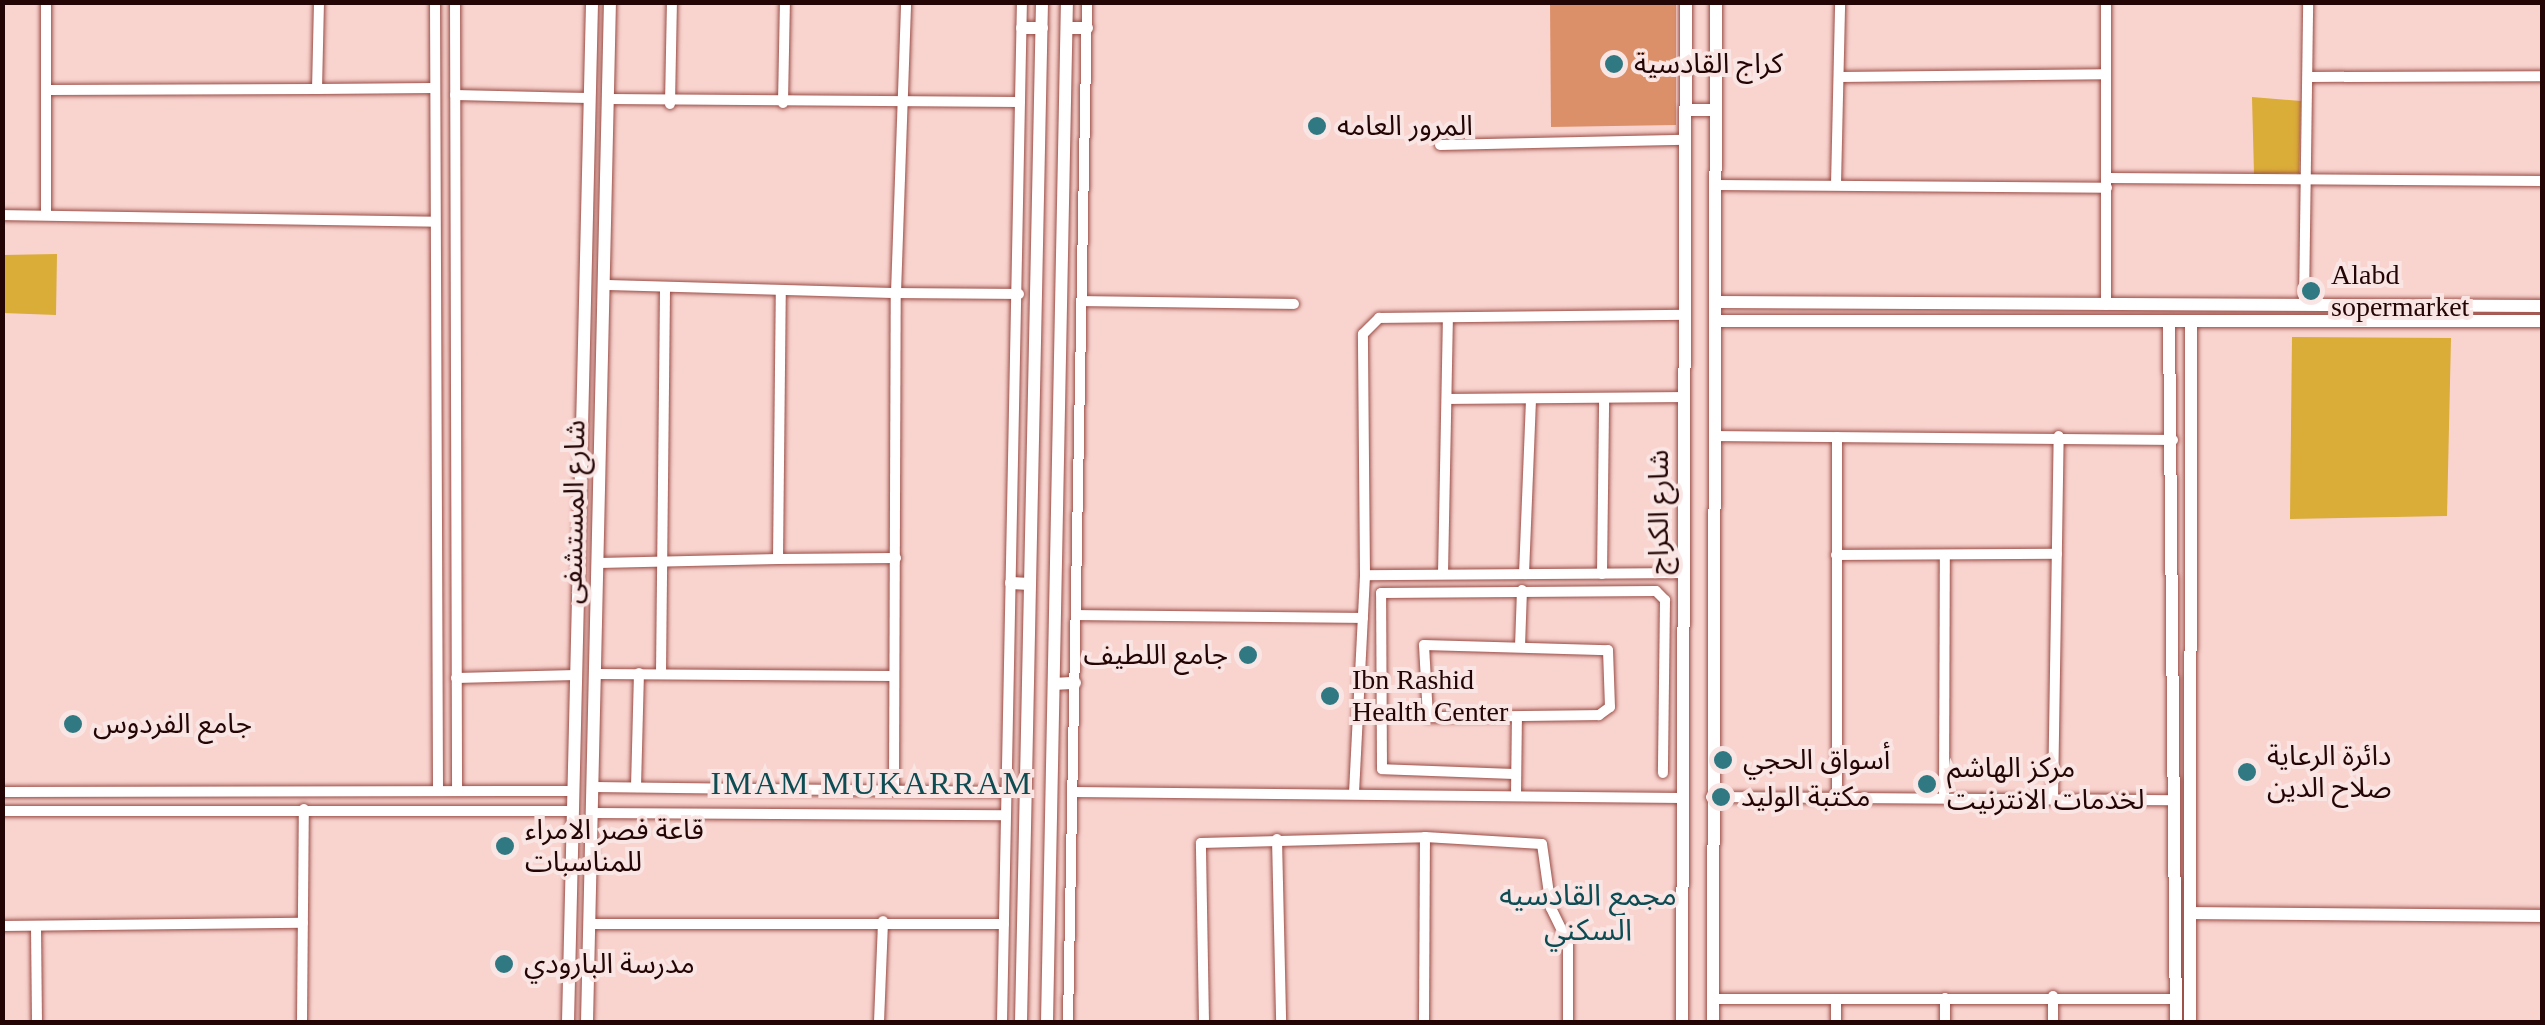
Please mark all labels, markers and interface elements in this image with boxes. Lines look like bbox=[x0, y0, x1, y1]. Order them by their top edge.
place label: كراج القادسية bbox=[1634, 47, 1783, 81]
marker: كراج القادسية bbox=[1603, 53, 1625, 75]
place label: المرور العامه bbox=[1337, 109, 1473, 143]
marker: المرور العامه bbox=[1306, 115, 1328, 137]
place label: Alabd sopermarket bbox=[2331, 258, 2469, 324]
marker: Alabd sopermarket bbox=[2300, 280, 2322, 302]
street label: شارع المستشفى bbox=[556, 420, 592, 604]
street label: شارع الكراج bbox=[1642, 450, 1676, 574]
place label: جامع اللطیف bbox=[1083, 638, 1228, 672]
marker: جامع اللطیف bbox=[1237, 644, 1259, 666]
place label: Ibn Rashid Health Center bbox=[1352, 663, 1508, 729]
marker: Ibn Rashid Health Center bbox=[1317, 683, 1343, 709]
place label: جامع الفردوس bbox=[93, 707, 252, 741]
marker: جامع الفردوس bbox=[62, 713, 84, 735]
place label: دائرة الرعاية صلاح الدين bbox=[2267, 739, 2392, 805]
place label: أسواق الحجي bbox=[1743, 743, 1890, 777]
marker: أسواق الحجي bbox=[1712, 749, 1734, 771]
place label: مركز الهاشم لخدمات الانترنيت bbox=[1947, 751, 2144, 817]
marker: دائرة الرعاية صلاح الدين bbox=[2236, 761, 2258, 783]
district label: IMAM MUKARRAM bbox=[710, 764, 1034, 802]
marker: مركز الهاشم لخدمات الانترنيت bbox=[1916, 773, 1938, 795]
place label: مكتبة الوليد bbox=[1741, 780, 1870, 814]
marker: مكتبة الوليد bbox=[1710, 786, 1732, 808]
place label: قاعة فصر الامراء للمناسبات bbox=[525, 813, 704, 879]
marker: قاعة فصر الامراء للمناسبات bbox=[494, 835, 516, 857]
district label: مجمع القادسيه السكني bbox=[1499, 877, 1677, 948]
place label: مدرسة البارودي bbox=[524, 947, 695, 981]
marker: مدرسة البارودي bbox=[493, 953, 515, 975]

